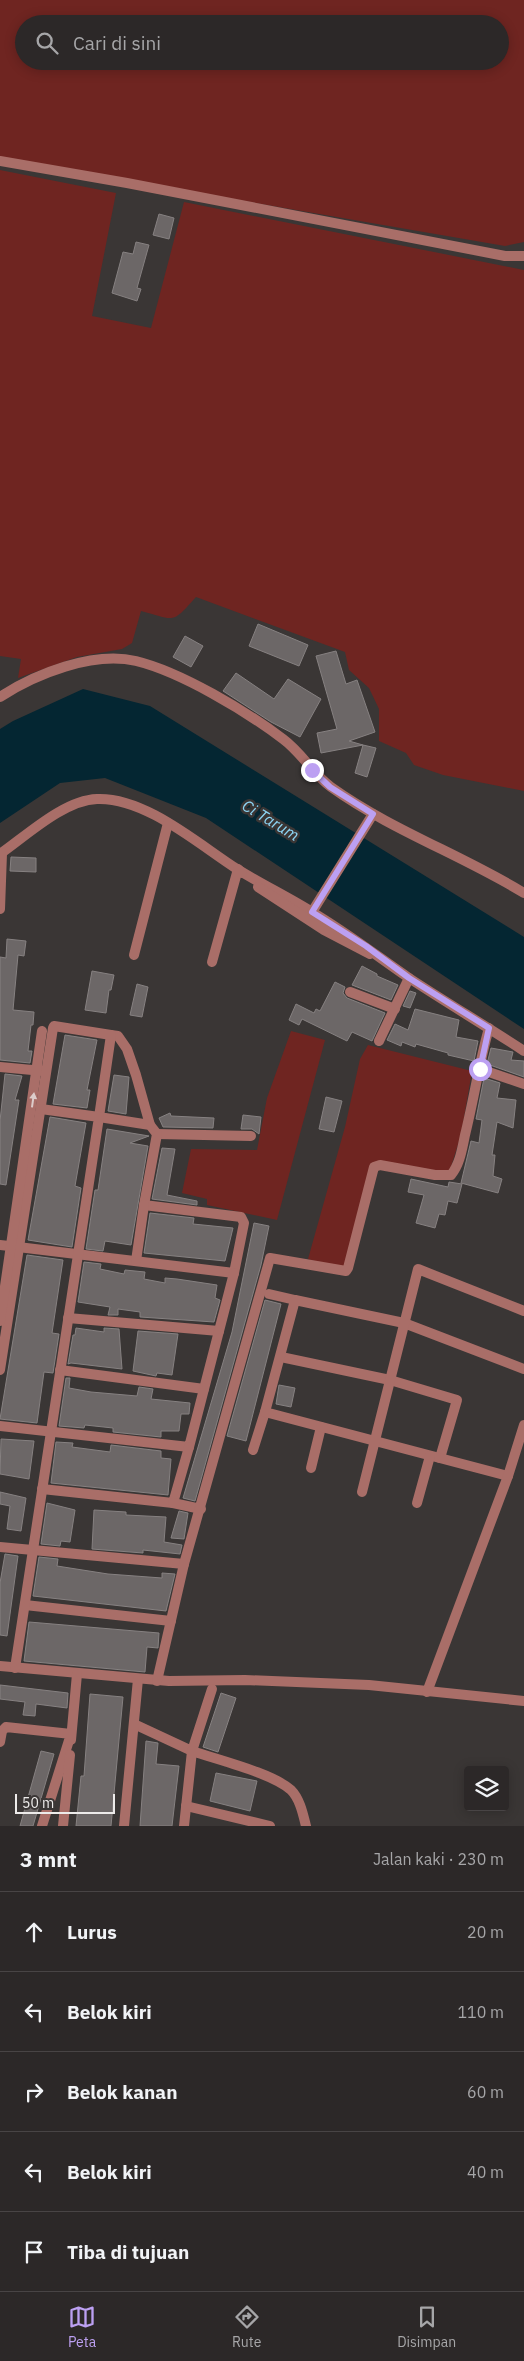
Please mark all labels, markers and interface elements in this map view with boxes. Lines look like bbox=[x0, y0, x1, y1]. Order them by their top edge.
search box bbox=[15, 15, 509, 70]
icon: search bbox=[33, 29, 61, 57]
text: Cari di sini bbox=[73, 31, 161, 55]
route end bbox=[301, 759, 324, 782]
water label: Ci Tarum bbox=[239, 795, 303, 845]
route start bbox=[469, 1058, 492, 1081]
one-way arrow bbox=[29, 1091, 37, 1107]
map controls bbox=[464, 1766, 509, 1811]
button: layers bbox=[464, 1766, 509, 1811]
scale bar bbox=[15, 1791, 115, 1814]
text: 50 m bbox=[22, 1794, 54, 1812]
text: 3 mnt bbox=[20, 1845, 77, 1873]
text: Jalan kaki · 230 m bbox=[373, 1849, 504, 1869]
icon: ahead bbox=[20, 1918, 48, 1946]
text: Lurus bbox=[67, 1920, 117, 1944]
text: 20 m bbox=[467, 1922, 504, 1942]
icon: left bbox=[20, 1998, 48, 2026]
text: Belok kiri bbox=[67, 2000, 152, 2024]
text: 110 m bbox=[457, 2002, 504, 2022]
icon: right bbox=[20, 2078, 48, 2106]
text: Belok kanan bbox=[67, 2080, 178, 2104]
text: 60 m bbox=[467, 2082, 504, 2102]
icon: left bbox=[20, 2158, 48, 2186]
text: Belok kiri bbox=[67, 2160, 152, 2184]
text: 40 m bbox=[467, 2162, 504, 2182]
icon: arrive bbox=[20, 2238, 48, 2266]
text: Tiba di tujuan bbox=[67, 2240, 189, 2264]
tab: Peta bbox=[68, 2303, 96, 2351]
tab: Rute bbox=[232, 2303, 261, 2351]
tab: Disimpan bbox=[397, 2303, 456, 2351]

